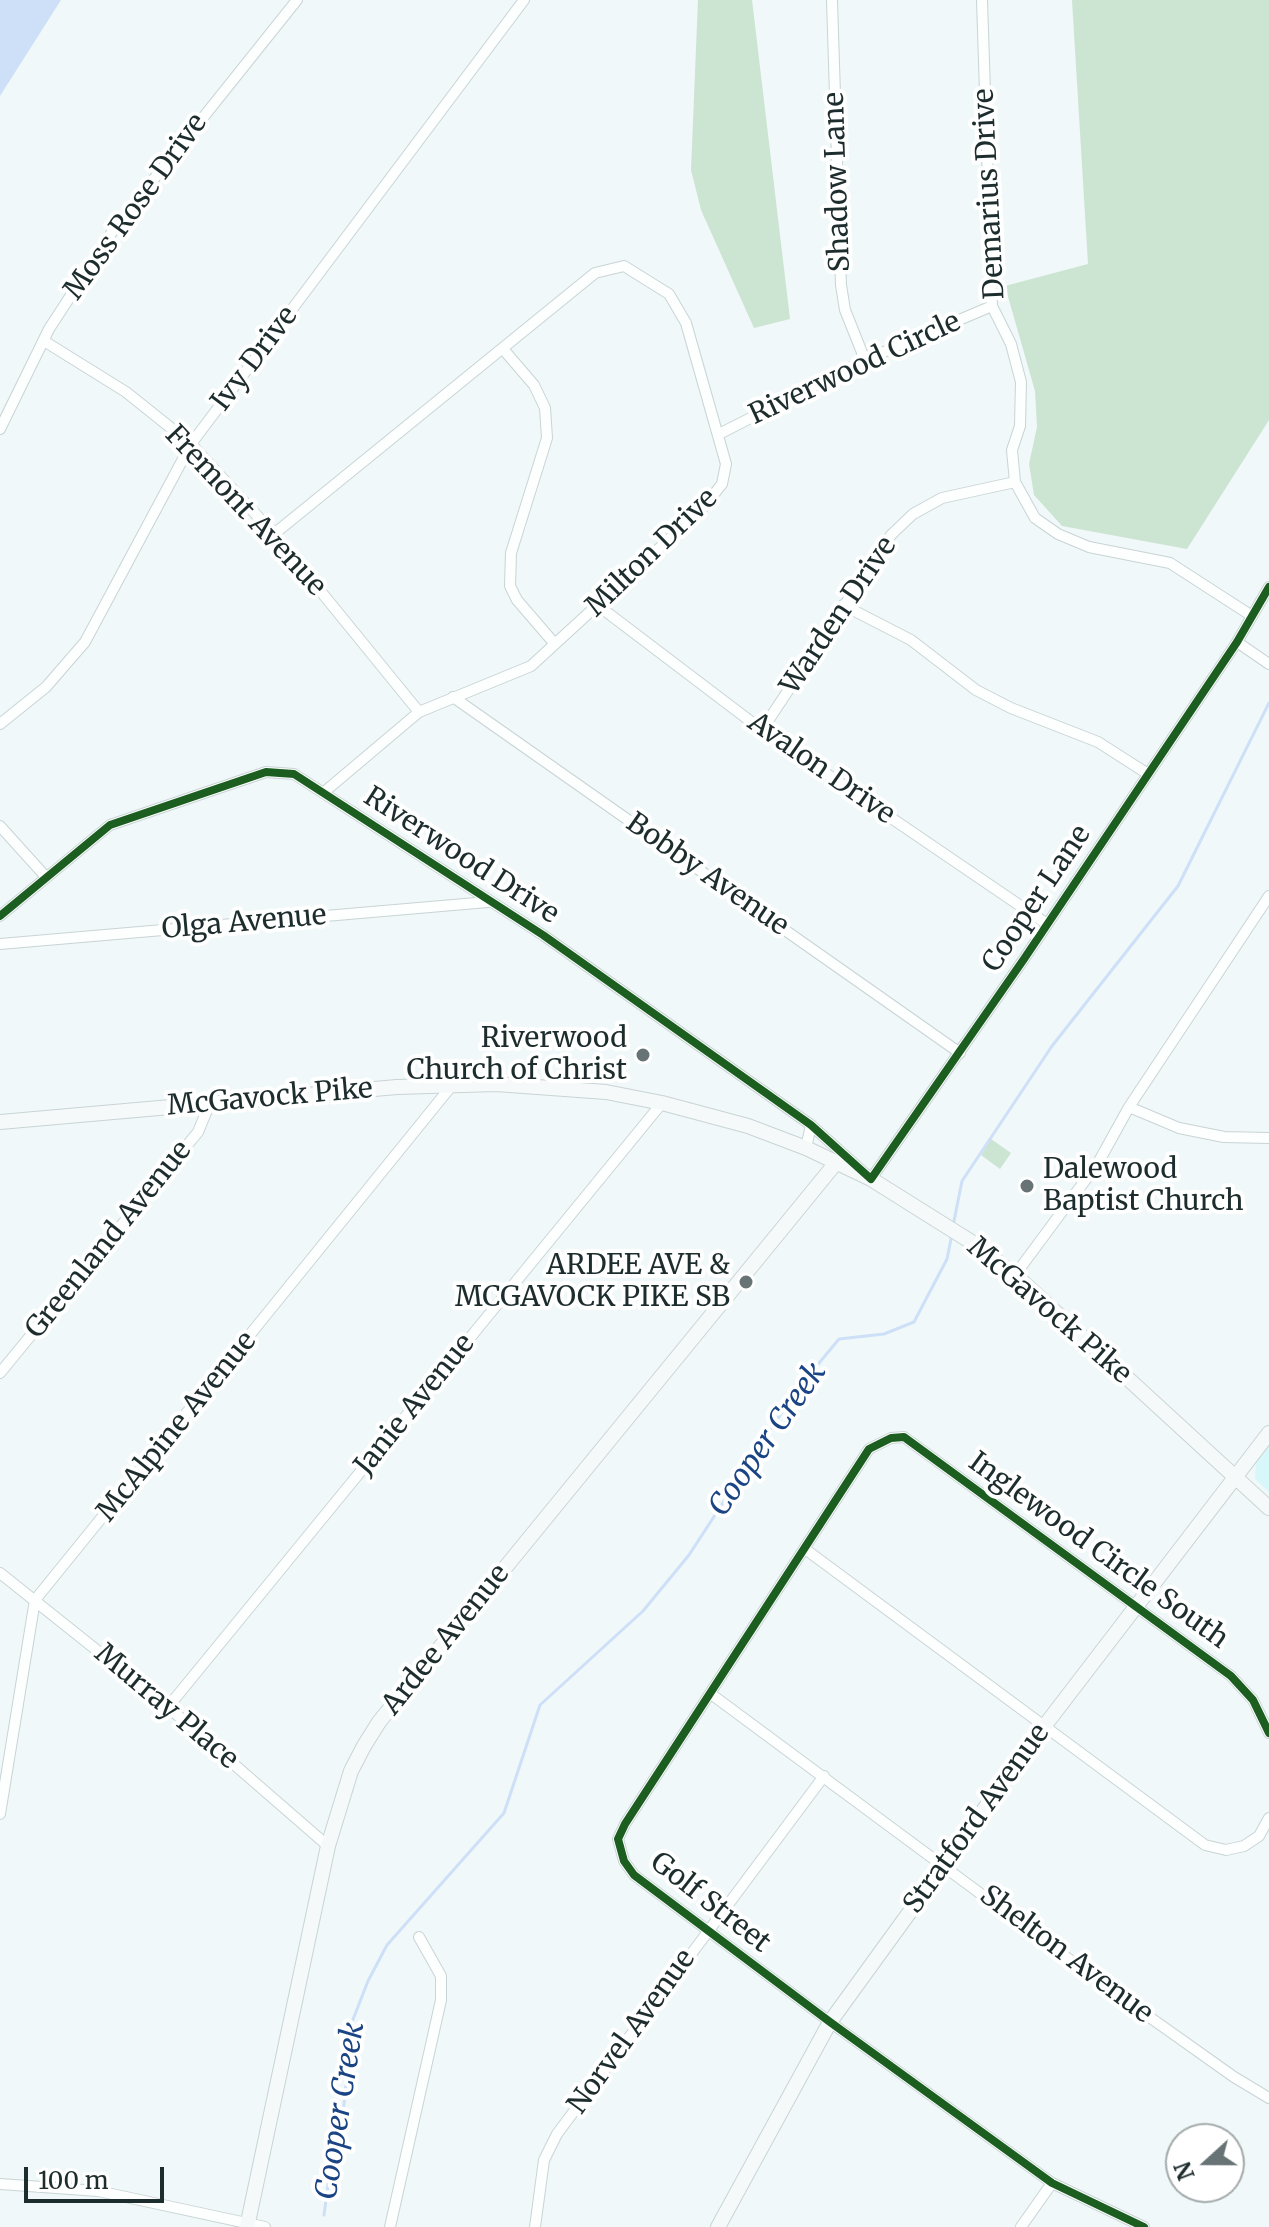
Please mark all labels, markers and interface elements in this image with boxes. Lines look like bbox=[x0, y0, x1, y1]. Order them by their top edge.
street label: Demarius Drive bbox=[968, 88, 1012, 300]
street label: Shadow Lane bbox=[818, 91, 858, 273]
street label: Moss Rose Drive bbox=[57, 108, 215, 306]
street label: Ivy Drive bbox=[205, 300, 305, 418]
street label: Riverwood Circle bbox=[744, 305, 966, 433]
street label: Fremont Avenue bbox=[157, 419, 333, 603]
street label: Milton Drive bbox=[579, 482, 725, 624]
street label: Warden Drive bbox=[774, 531, 904, 701]
street label: Avalon Drive bbox=[741, 706, 901, 832]
street label: Riverwood Drive bbox=[357, 780, 565, 932]
street label: Bobby Avenue bbox=[619, 807, 795, 943]
street label: Cooper Lane bbox=[976, 819, 1098, 979]
street label: Olga Avenue bbox=[160, 899, 328, 947]
place label: Riverwood Church of Christ bbox=[406, 1022, 627, 1088]
marker: Riverwood Church of Christ bbox=[634, 1046, 652, 1064]
street label: McGavock Pike bbox=[166, 1072, 374, 1124]
street label: Greenland Avenue bbox=[19, 1135, 199, 1345]
place label: Dalewood Baptist Church bbox=[1043, 1153, 1243, 1219]
marker: Dalewood Baptist Church bbox=[1018, 1177, 1036, 1195]
street label: McGavock Pike bbox=[960, 1231, 1138, 1391]
place label: ARDEE AVE & MCGAVOCK PIKE SB bbox=[455, 1249, 730, 1315]
marker: ARDEE AVE & MCGAVOCK PIKE SB bbox=[737, 1273, 755, 1291]
street label: McAlpine Avenue bbox=[90, 1325, 264, 1529]
street label: Janie Avenue bbox=[348, 1328, 482, 1482]
water label: Cooper Creek bbox=[702, 1356, 834, 1524]
street label: Inglewood Circle South bbox=[962, 1446, 1234, 1656]
street label: Ardee Avenue bbox=[375, 1558, 517, 1722]
street label: Murray Place bbox=[87, 1637, 245, 1777]
street label: Stratford Avenue bbox=[897, 1718, 1057, 1920]
street label: Golf Street bbox=[643, 1846, 777, 1960]
street label: Shelton Avenue bbox=[973, 1879, 1159, 2031]
street label: Norvel Avenue bbox=[561, 1943, 703, 2121]
water label: Cooper Creek bbox=[309, 2020, 373, 2202]
north arrow bbox=[1165, 2123, 1245, 2203]
scale bar bbox=[28, 2151, 168, 2201]
text: N bbox=[1168, 2158, 1201, 2184]
text: 100 m bbox=[38, 2165, 108, 2196]

